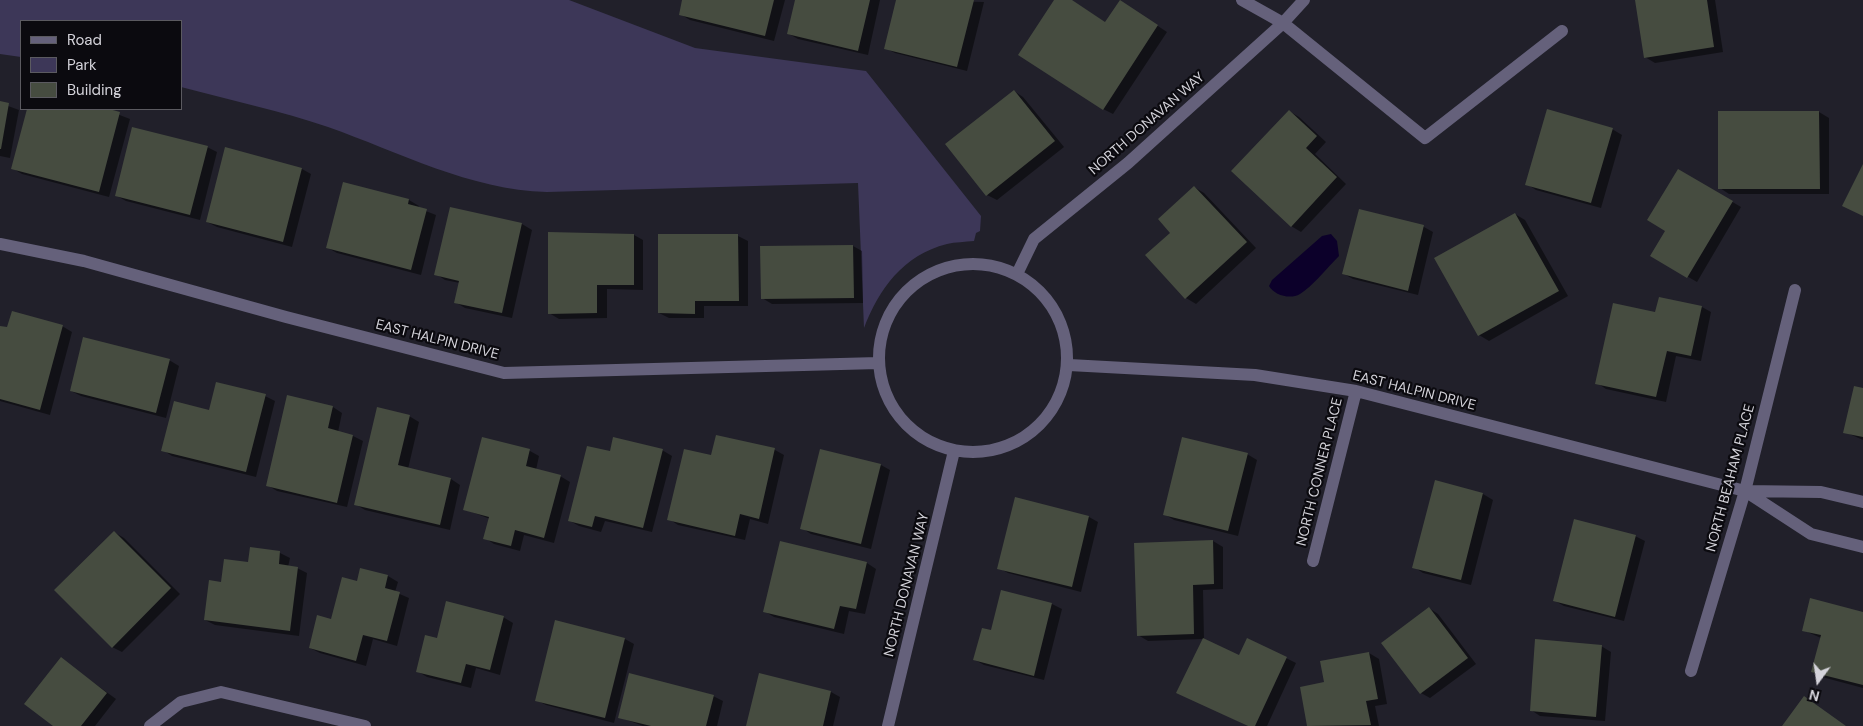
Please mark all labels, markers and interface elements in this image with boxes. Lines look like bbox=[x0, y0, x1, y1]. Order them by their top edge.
legend bbox=[20, 20, 182, 110]
text: Road bbox=[67, 30, 102, 50]
text: Park bbox=[67, 55, 97, 75]
street label: NORTH DONAVAN WAY bbox=[1086, 69, 1208, 179]
text: Building bbox=[67, 80, 122, 100]
street label: EAST HALPIN DRIVE bbox=[374, 317, 500, 363]
street label: EAST HALPIN DRIVE bbox=[1351, 368, 1477, 414]
street label: NORTH CONNER PLACE bbox=[1293, 396, 1347, 548]
street label: NORTH BEAHAM PLACE bbox=[1703, 402, 1759, 554]
street label: NORTH DONAVAN WAY bbox=[881, 511, 933, 659]
north arrow bbox=[1793, 656, 1843, 706]
text: N bbox=[1807, 686, 1822, 706]

